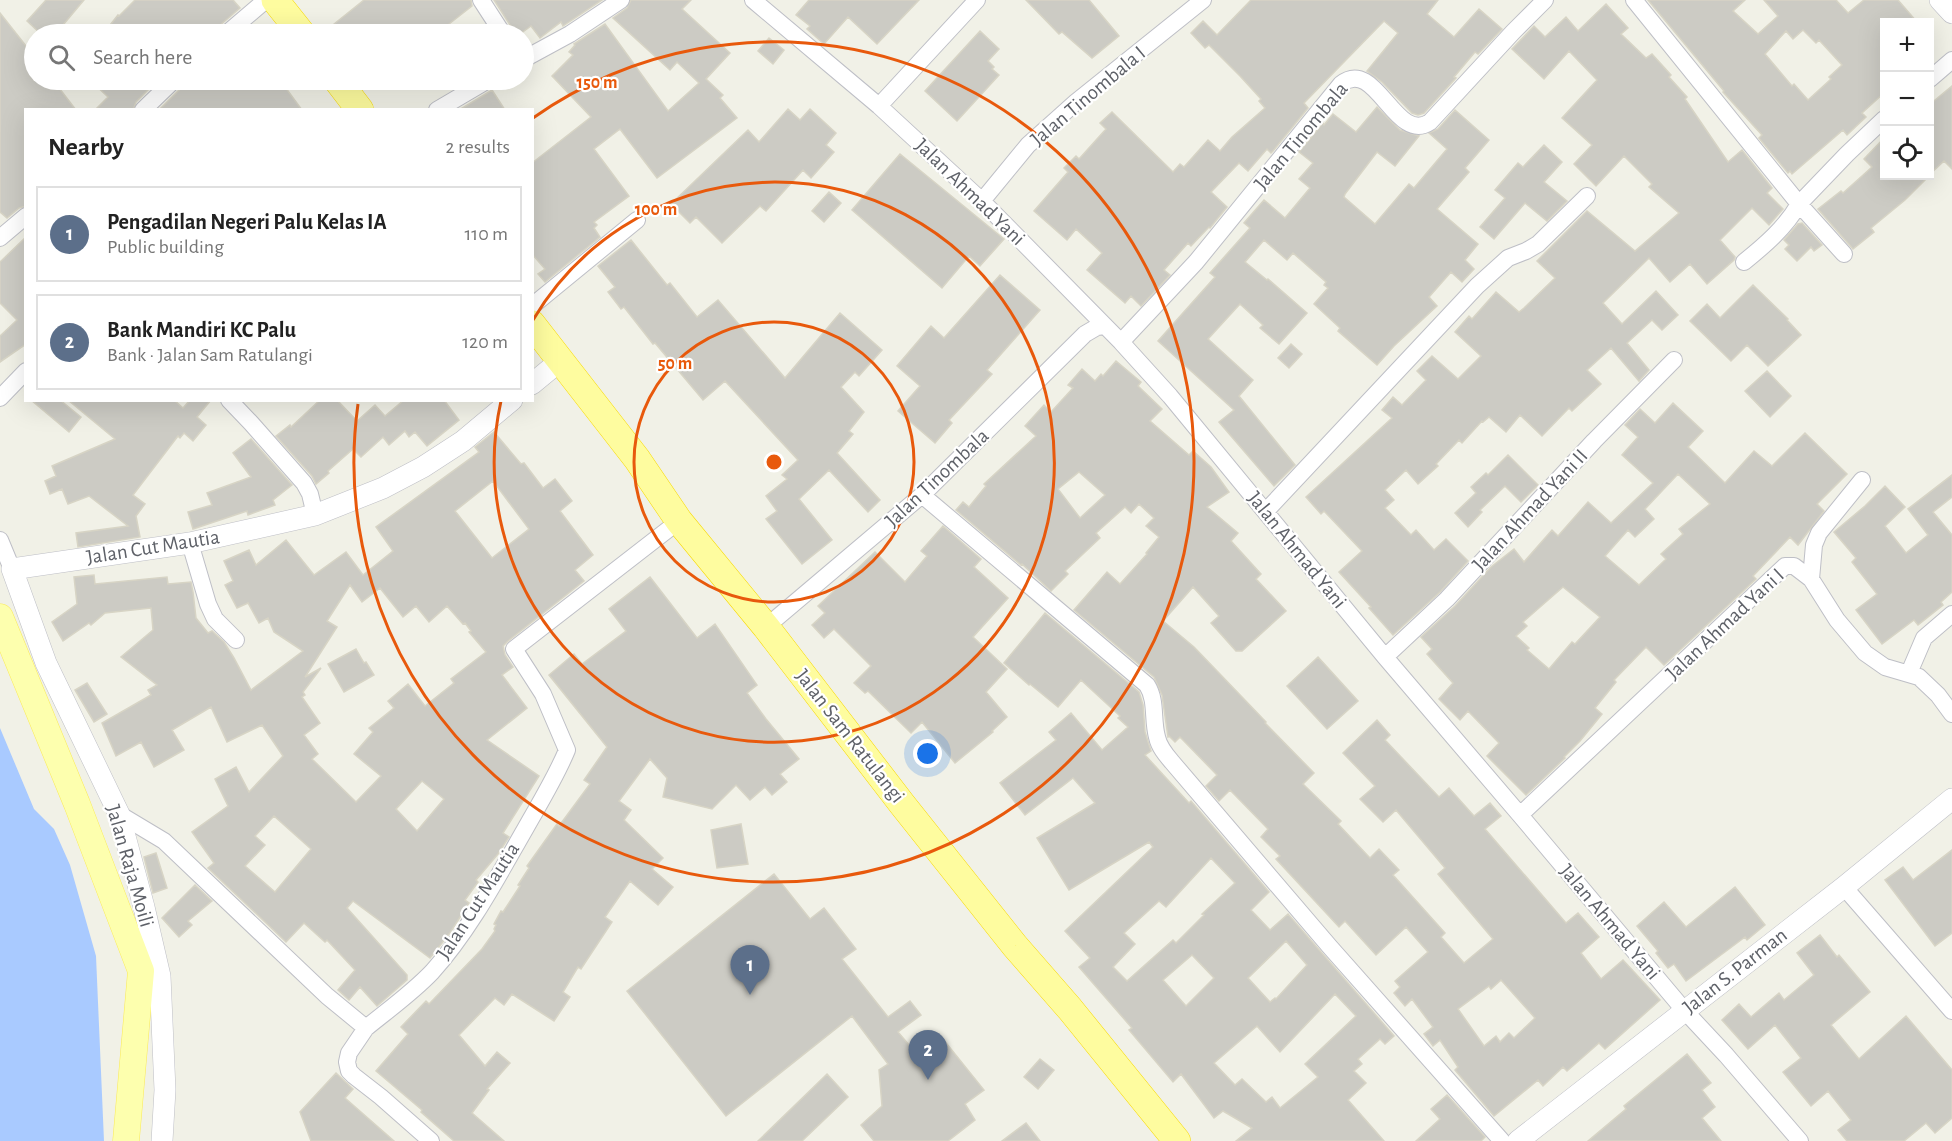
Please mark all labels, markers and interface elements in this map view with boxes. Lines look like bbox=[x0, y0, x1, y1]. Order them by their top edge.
map controls bbox=[1880, 18, 1934, 180]
button: + bbox=[1880, 18, 1934, 72]
search box bbox=[24, 24, 534, 90]
icon: search bbox=[45, 41, 78, 74]
street label: Jalan Tinombala I bbox=[1027, 42, 1149, 150]
text: Search here bbox=[93, 46, 192, 68]
button: − bbox=[1880, 72, 1934, 126]
text: 150 m bbox=[577, 74, 617, 92]
street label: Jalan Tinombala bbox=[1250, 78, 1352, 194]
button: locate bbox=[1880, 126, 1934, 180]
text: Nearby bbox=[48, 134, 124, 160]
street label: Jalan Ahmad Yani bbox=[911, 135, 1029, 249]
text: 2 results bbox=[446, 137, 510, 157]
text: 100 m bbox=[635, 201, 677, 219]
text: Pengadilan Negeri Palu Kelas IA bbox=[107, 211, 387, 233]
text: 1 bbox=[66, 224, 73, 244]
text: 110 m bbox=[464, 224, 508, 244]
text: Public building bbox=[107, 237, 224, 257]
text: Bank Mandiri KC Palu bbox=[107, 319, 296, 341]
text: 2 bbox=[65, 332, 74, 352]
text: 120 m bbox=[462, 332, 508, 352]
text: Bank · Jalan Sam Ratulangi bbox=[107, 345, 313, 365]
text: 50 m bbox=[658, 355, 692, 373]
street label: Jalan Tinombala bbox=[881, 425, 993, 531]
street label: Jalan Ahmad Yani II bbox=[1468, 445, 1592, 575]
centre of rings bbox=[764, 452, 784, 472]
street label: Jalan Ahmad Yani bbox=[1244, 488, 1350, 612]
street label: Jalan Cut Mautia bbox=[85, 526, 221, 568]
street label: Jalan Ahmad Yani I bbox=[1662, 564, 1788, 684]
street label: Jalan Sam Ratulangi bbox=[791, 665, 909, 807]
your location bbox=[913, 739, 942, 768]
street label: Jalan Raja Moili bbox=[103, 802, 157, 930]
street label: Jalan Cut Mautia bbox=[433, 839, 524, 963]
street label: Jalan Ahmad Yani bbox=[1556, 860, 1664, 984]
street label: Jalan S. Parman bbox=[1679, 924, 1791, 1018]
pin: 1 bbox=[730, 946, 770, 995]
pin: 2 bbox=[908, 1030, 948, 1080]

